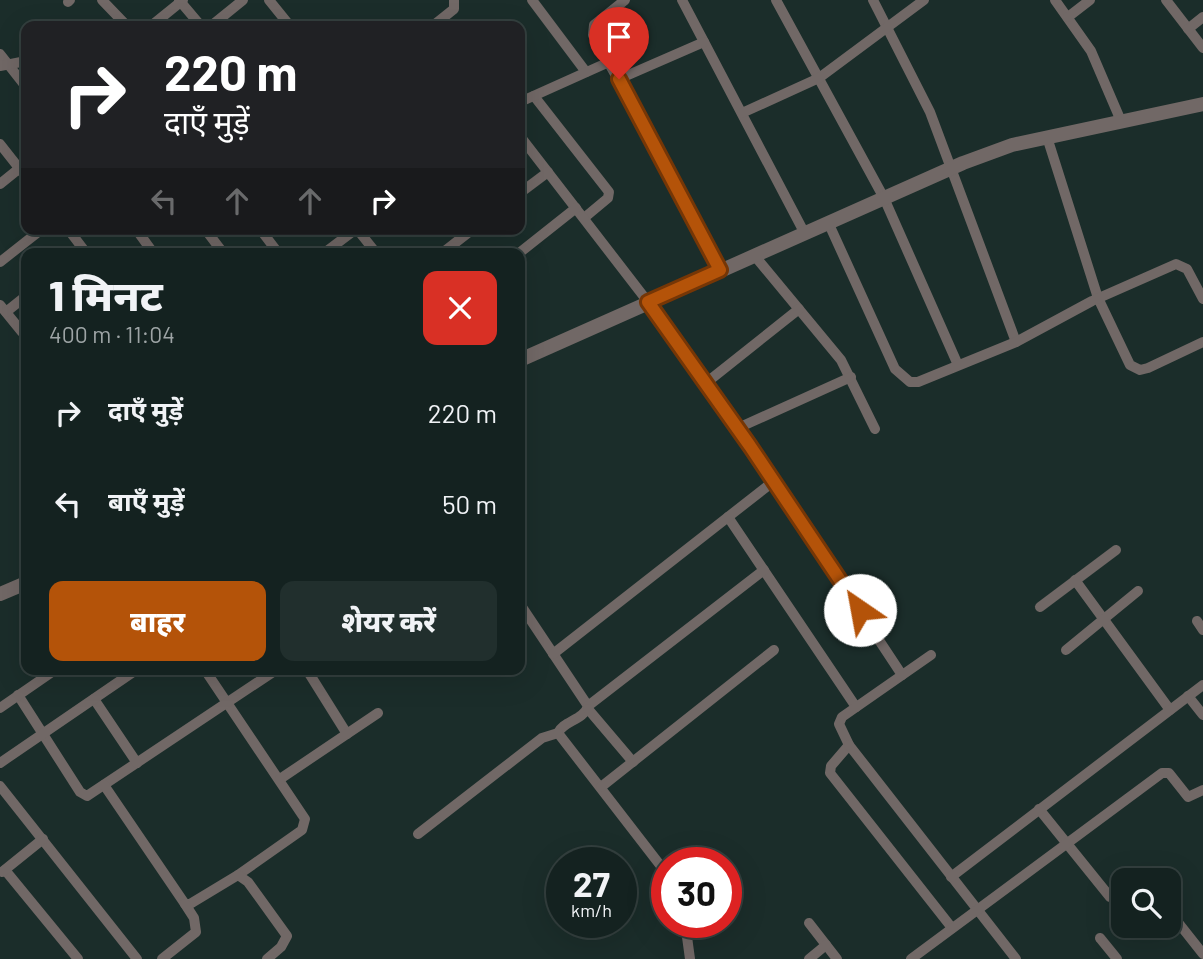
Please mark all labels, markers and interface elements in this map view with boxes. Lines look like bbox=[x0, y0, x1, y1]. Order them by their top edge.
pin bbox=[589, 7, 649, 79]
icon: arrive bbox=[600, 18, 638, 56]
text: 220 m bbox=[164, 42, 298, 101]
icon: right bbox=[49, 49, 140, 140]
text: दाएँ मुड़ें bbox=[164, 102, 250, 140]
icon: left bbox=[145, 182, 183, 220]
icon: ahead bbox=[218, 182, 256, 220]
icon: ahead bbox=[291, 182, 329, 220]
icon: right bbox=[364, 182, 402, 220]
text: 1 मिनट bbox=[49, 269, 163, 319]
button: close bbox=[423, 271, 497, 345]
text: 400 m · 11:04 bbox=[49, 320, 175, 348]
icon: right bbox=[49, 394, 87, 432]
text: दाएँ मुड़ें bbox=[108, 394, 183, 425]
text: 220 m bbox=[428, 397, 497, 428]
icon: left bbox=[49, 485, 87, 523]
text: बाएँ मुड़ें bbox=[108, 485, 185, 516]
text: 50 m bbox=[442, 488, 497, 519]
position arrow bbox=[823, 573, 897, 647]
button: बाहर bbox=[49, 581, 266, 661]
button: शेयर करें bbox=[280, 581, 497, 661]
speed limit sign: 30 bbox=[651, 847, 742, 938]
text: 27 bbox=[573, 862, 610, 904]
map controls bbox=[1111, 868, 1181, 938]
button: search bbox=[1111, 868, 1181, 938]
text: km/h bbox=[571, 899, 612, 921]

